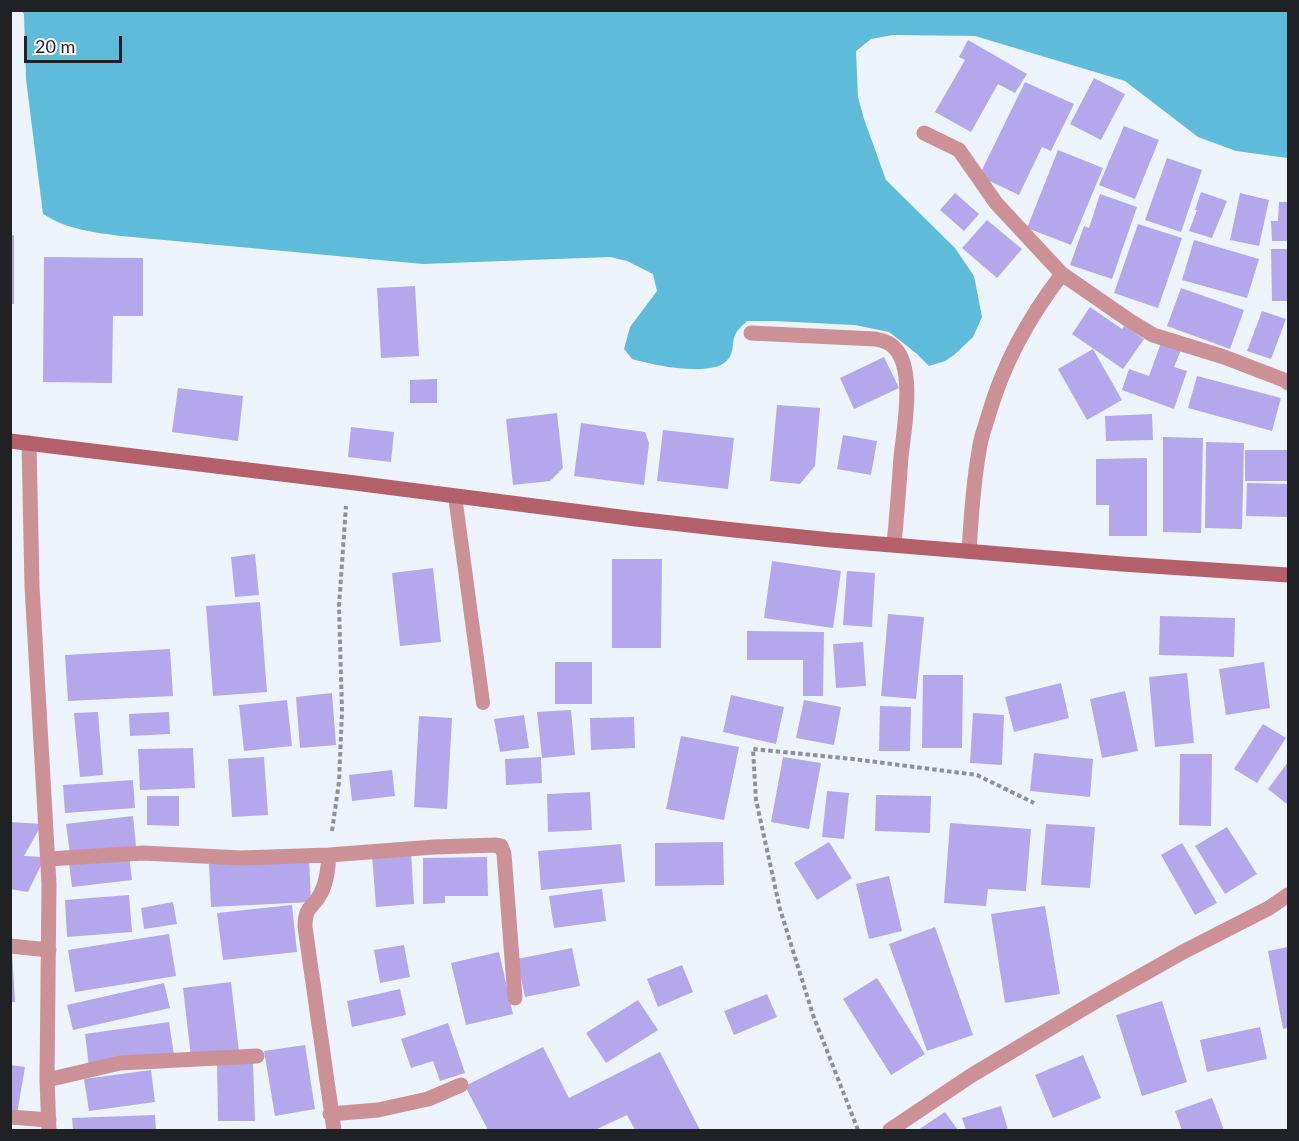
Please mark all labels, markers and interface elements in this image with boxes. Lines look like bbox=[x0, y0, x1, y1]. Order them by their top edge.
scale bar bbox=[27, 24, 124, 62]
text: 20 m bbox=[35, 35, 75, 57]

